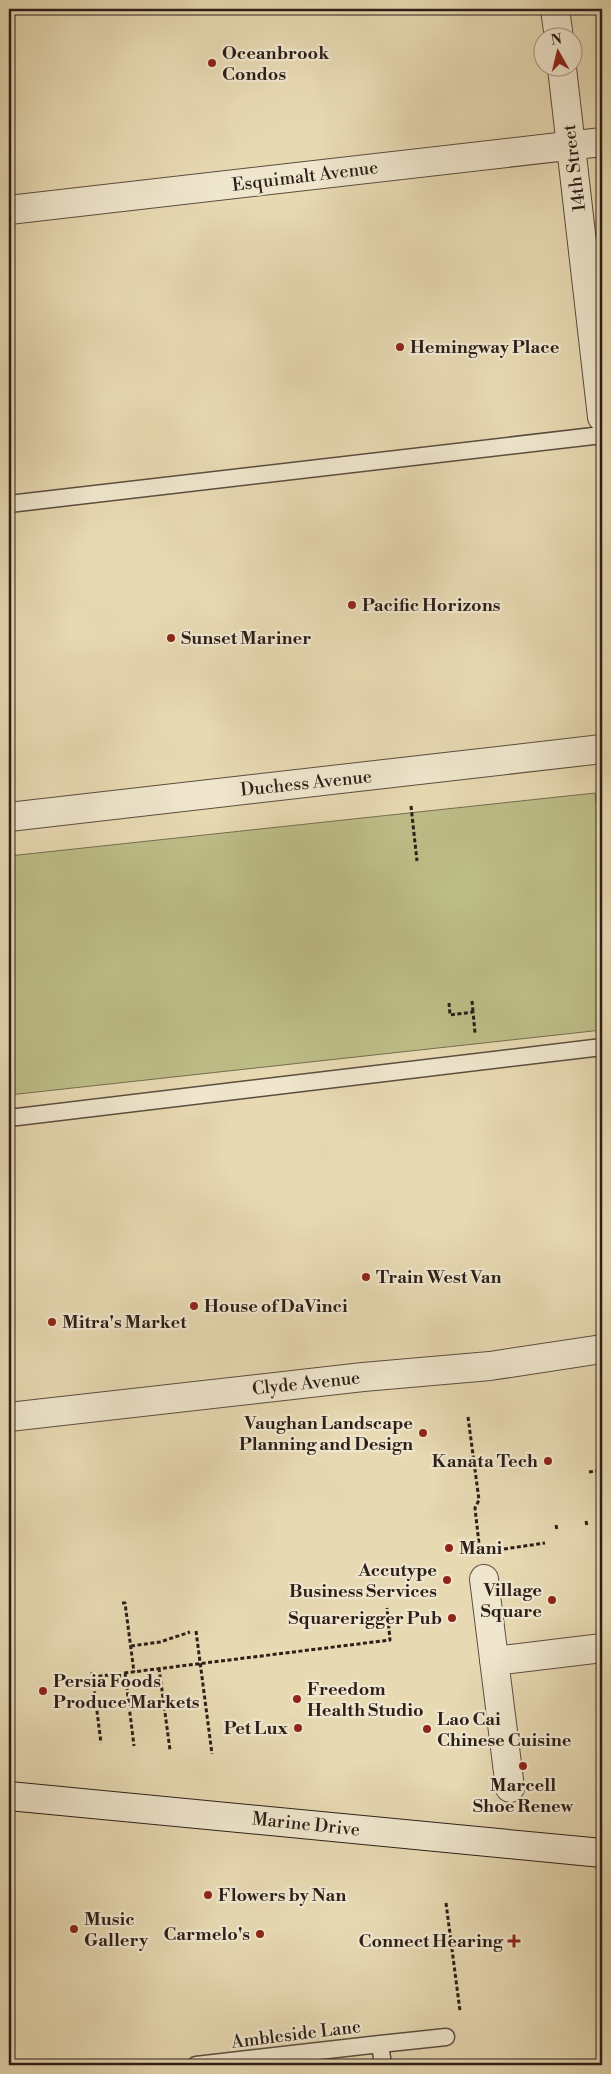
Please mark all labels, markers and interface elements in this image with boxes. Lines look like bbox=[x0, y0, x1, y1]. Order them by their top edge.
north arrow bbox=[534, 28, 584, 78]
text: N bbox=[550, 30, 563, 50]
place label: Oceanbrook Condos bbox=[222, 42, 330, 86]
marker: Oceanbrook Condos bbox=[206, 57, 218, 69]
street label: 14th Street bbox=[558, 122, 591, 213]
street label: Esquimalt Avenue bbox=[231, 156, 380, 197]
place label: Hemingway Place bbox=[410, 336, 560, 359]
marker: Hemingway Place bbox=[394, 341, 406, 353]
place label: Pacific Horizons bbox=[362, 594, 501, 617]
marker: Pacific Horizons bbox=[346, 599, 358, 611]
place label: Sunset Mariner bbox=[181, 627, 311, 650]
marker: Sunset Mariner bbox=[165, 632, 177, 644]
street label: Duchess Avenue bbox=[239, 765, 373, 802]
place label: Train West Van bbox=[376, 1266, 502, 1289]
marker: Train West Van bbox=[360, 1271, 372, 1283]
place label: House of DaVinci bbox=[204, 1295, 348, 1318]
marker: House of DaVinci bbox=[188, 1300, 200, 1312]
place label: Mitra's Market bbox=[62, 1311, 187, 1334]
marker: Mitra's Market bbox=[46, 1316, 58, 1328]
street label: Clyde Avenue bbox=[251, 1366, 361, 1401]
place label: Vaughan Landscape Planning and Design bbox=[239, 1412, 413, 1456]
marker: Vaughan Landscape Planning and Design bbox=[417, 1427, 429, 1439]
place label: Kanata Tech bbox=[432, 1450, 538, 1473]
marker: Kanata Tech bbox=[542, 1455, 554, 1467]
place label: Mani bbox=[459, 1537, 502, 1560]
marker: Mani bbox=[443, 1542, 455, 1554]
place label: Accutype Business Services bbox=[289, 1559, 437, 1603]
marker: Accutype Business Services bbox=[441, 1574, 453, 1586]
place label: Village Square bbox=[481, 1579, 542, 1623]
marker: Village Square bbox=[546, 1594, 558, 1606]
place label: Squarerigger Pub bbox=[288, 1607, 442, 1630]
marker: Squarerigger Pub bbox=[446, 1612, 458, 1624]
place label: Persia Foods Produce Markets bbox=[53, 1670, 200, 1714]
place label: Freedom Health Studio bbox=[307, 1678, 424, 1722]
marker: Persia Foods Produce Markets bbox=[37, 1685, 49, 1697]
marker: Freedom Health Studio bbox=[291, 1693, 303, 1705]
place label: Lao Cai Chinese Cuisine bbox=[437, 1708, 572, 1752]
place label: Pet Lux bbox=[224, 1717, 289, 1740]
marker: Pet Lux bbox=[292, 1722, 304, 1734]
marker: Lao Cai Chinese Cuisine bbox=[421, 1723, 433, 1735]
marker: Marcell Shoe Renew bbox=[517, 1760, 529, 1772]
place label: Marcell Shoe Renew bbox=[473, 1774, 574, 1818]
street label: Marine Drive bbox=[251, 1807, 361, 1842]
place label: Flowers by Nan bbox=[218, 1884, 346, 1907]
marker: Flowers by Nan bbox=[202, 1889, 214, 1901]
place label: Music Gallery bbox=[84, 1908, 149, 1952]
marker: Music Gallery bbox=[68, 1923, 80, 1935]
place label: Carmelo's bbox=[163, 1923, 250, 1946]
marker: Carmelo's bbox=[254, 1928, 266, 1940]
place label: Connect Hearing bbox=[359, 1930, 504, 1953]
marker: Connect Hearing bbox=[507, 1934, 521, 1948]
street label: Ambleside Lane bbox=[229, 2015, 362, 2054]

